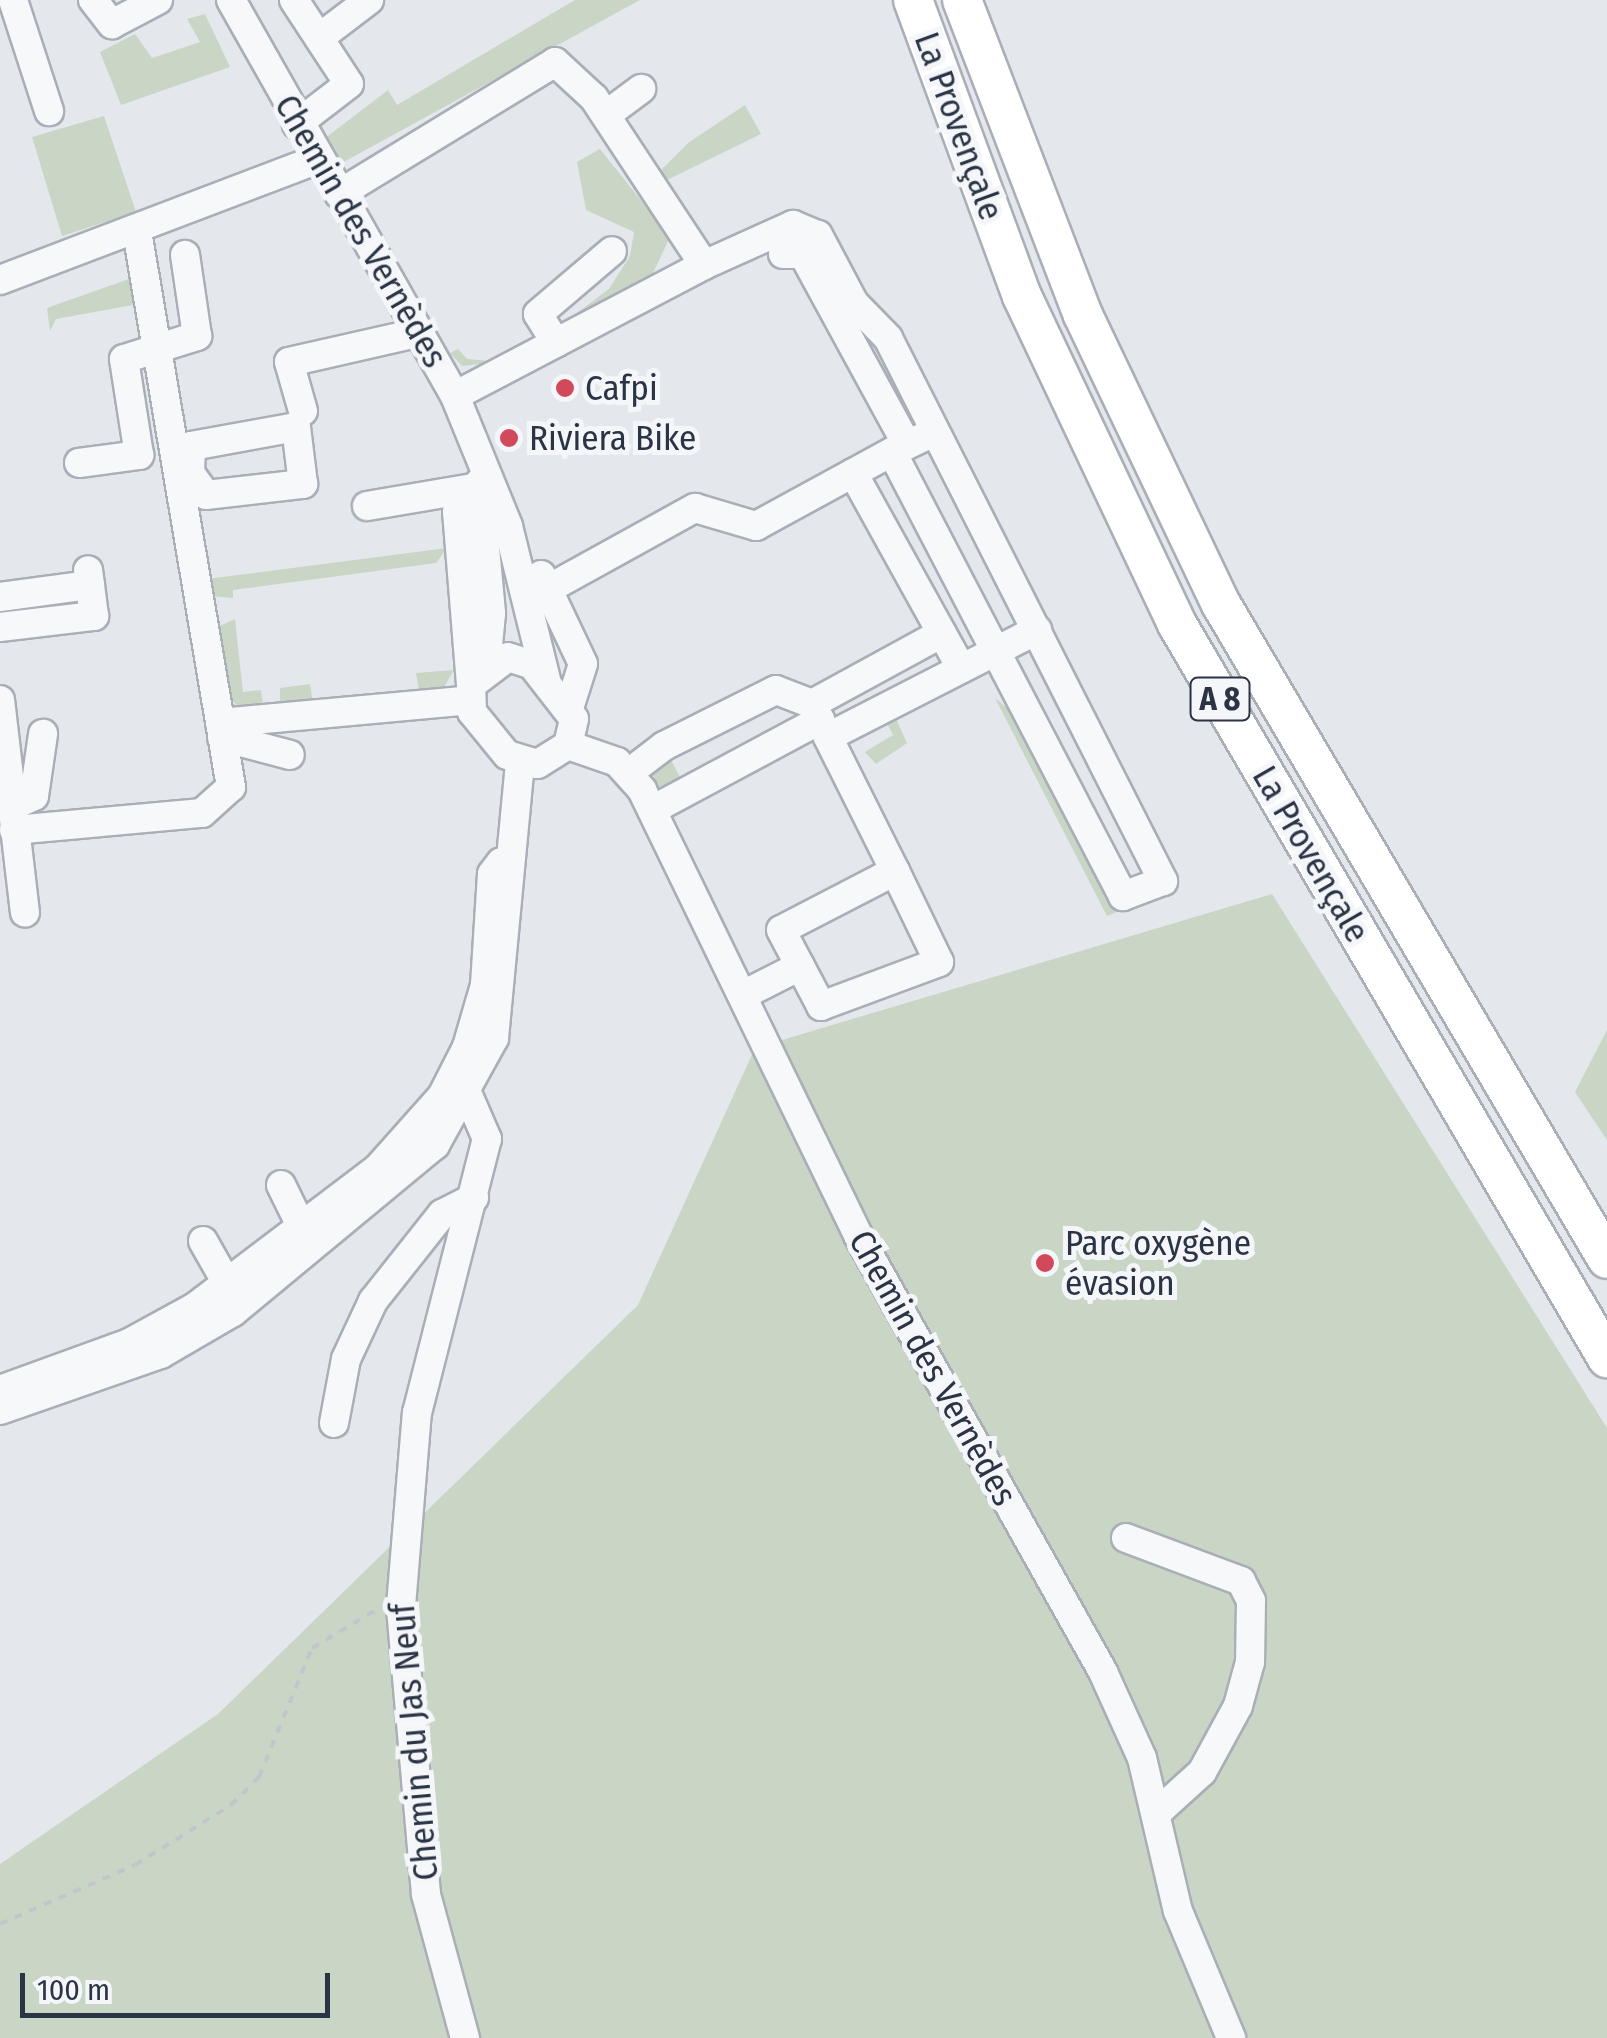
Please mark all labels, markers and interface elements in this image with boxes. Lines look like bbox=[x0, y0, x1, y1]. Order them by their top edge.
street label: La Provençale bbox=[906, 26, 1012, 226]
street label: Chemin des Vernèdes bbox=[266, 87, 456, 375]
place label: Cafpi bbox=[585, 367, 658, 409]
marker: Cafpi bbox=[554, 377, 576, 399]
place label: Riviera Bike bbox=[529, 417, 696, 459]
marker: Riviera Bike bbox=[498, 427, 520, 449]
road number: A 8 bbox=[1188, 672, 1252, 726]
street label: La Provençale bbox=[1244, 758, 1378, 950]
place label: Parc oxygène évasion bbox=[1065, 1222, 1251, 1304]
street label: Chemin des Vernèdes bbox=[840, 1223, 1026, 1513]
marker: Parc oxygène évasion bbox=[1034, 1252, 1056, 1274]
street label: Chemin du Jas Neuf bbox=[381, 1602, 447, 1882]
scale bar bbox=[25, 1953, 335, 2015]
text: 100 m bbox=[37, 1972, 110, 2008]

